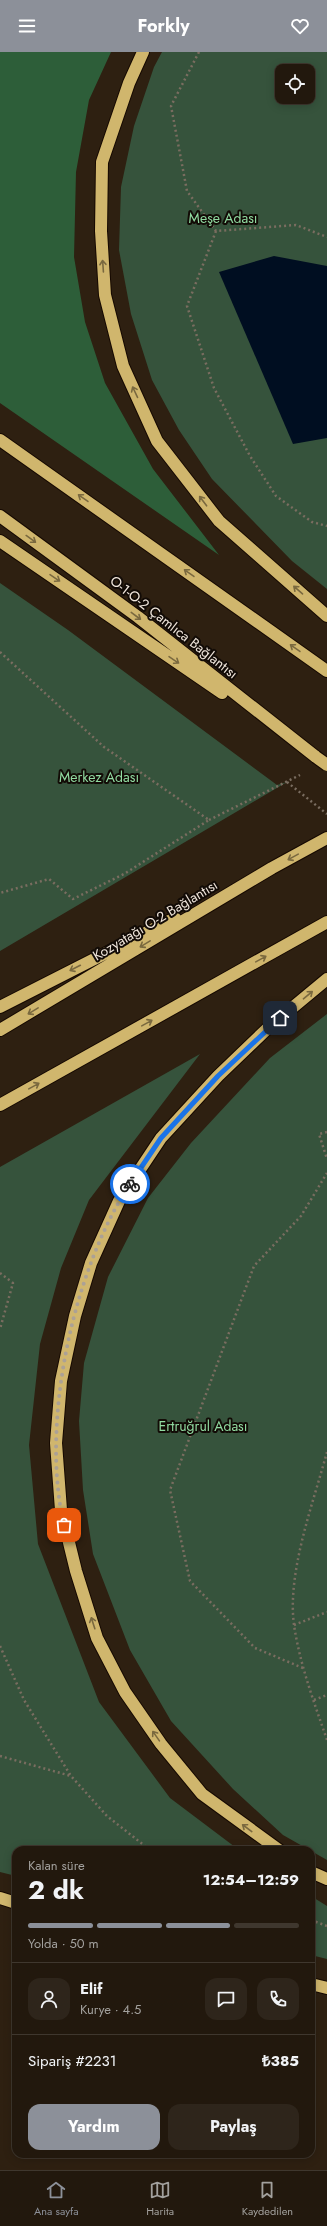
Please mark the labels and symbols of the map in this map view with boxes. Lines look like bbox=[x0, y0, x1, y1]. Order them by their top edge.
park label: Meşe Adası bbox=[189, 208, 257, 228]
one-way arrow bbox=[100, 260, 107, 273]
one-way arrow bbox=[131, 386, 138, 398]
one-way arrow bbox=[78, 494, 89, 502]
one-way arrow bbox=[199, 496, 208, 507]
one-way arrow bbox=[26, 535, 37, 543]
one-way arrow bbox=[184, 569, 195, 577]
street label: O-1-O-2 Çamlıca Bağlantısı bbox=[106, 571, 242, 683]
one-way arrow bbox=[50, 574, 61, 583]
one-way arrow bbox=[293, 586, 303, 595]
one-way arrow bbox=[131, 612, 142, 620]
one-way arrow bbox=[290, 644, 301, 652]
one-way arrow bbox=[168, 656, 179, 664]
park label: Merkez Adası bbox=[59, 767, 139, 787]
one-way arrow bbox=[287, 854, 299, 861]
street label: Kozyatağı O-2 Bağlantısı bbox=[89, 875, 221, 965]
one-way arrow bbox=[139, 941, 151, 949]
one-way arrow bbox=[255, 955, 267, 963]
one-way arrow bbox=[69, 965, 81, 973]
one-way arrow bbox=[302, 991, 313, 1000]
pin bbox=[263, 1001, 297, 1035]
one-way arrow bbox=[27, 1007, 39, 1015]
one-way arrow bbox=[141, 1018, 153, 1026]
one-way arrow bbox=[28, 1082, 40, 1090]
courier bbox=[110, 1164, 150, 1204]
park label: Ertruğrul Adası bbox=[159, 1416, 247, 1436]
pin bbox=[47, 1508, 81, 1542]
one-way arrow bbox=[88, 1618, 96, 1630]
one-way arrow bbox=[152, 1731, 160, 1742]
one-way arrow bbox=[241, 1824, 252, 1832]

